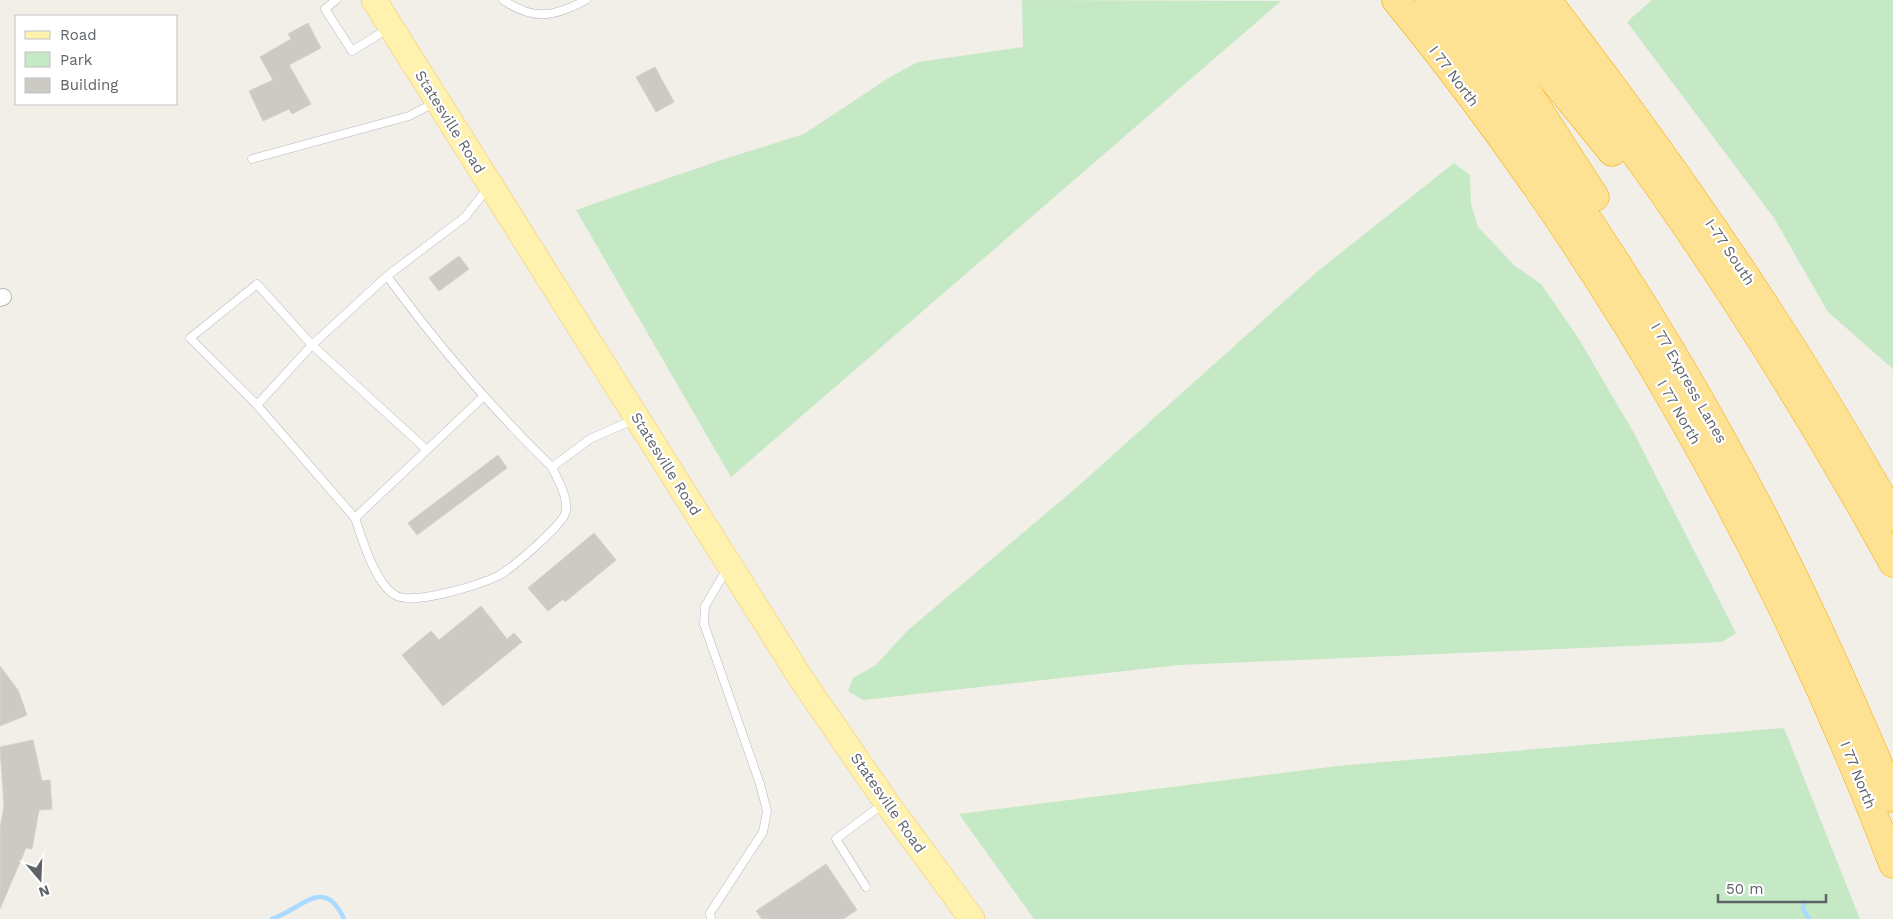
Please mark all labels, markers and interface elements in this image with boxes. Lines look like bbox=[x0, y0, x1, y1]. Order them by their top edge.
legend bbox=[15, 15, 178, 105]
text: Road bbox=[60, 26, 97, 44]
street label: I 77 North bbox=[1425, 42, 1483, 110]
text: Park bbox=[60, 51, 93, 69]
street label: Statesville Road bbox=[411, 67, 489, 177]
text: Building bbox=[60, 76, 118, 94]
street label: I-77 South bbox=[1701, 215, 1759, 289]
street label: I 77 Express Lanes bbox=[1647, 320, 1731, 447]
street label: I 77 North bbox=[1653, 376, 1705, 448]
street label: Statesville Road bbox=[627, 409, 705, 519]
street label: I 77 North bbox=[1836, 738, 1880, 812]
street label: Statesville Road bbox=[847, 749, 929, 857]
north arrow bbox=[15, 854, 65, 904]
scale bar bbox=[1718, 872, 1826, 904]
text: 50 m bbox=[1726, 880, 1763, 898]
text: N bbox=[37, 882, 52, 901]

